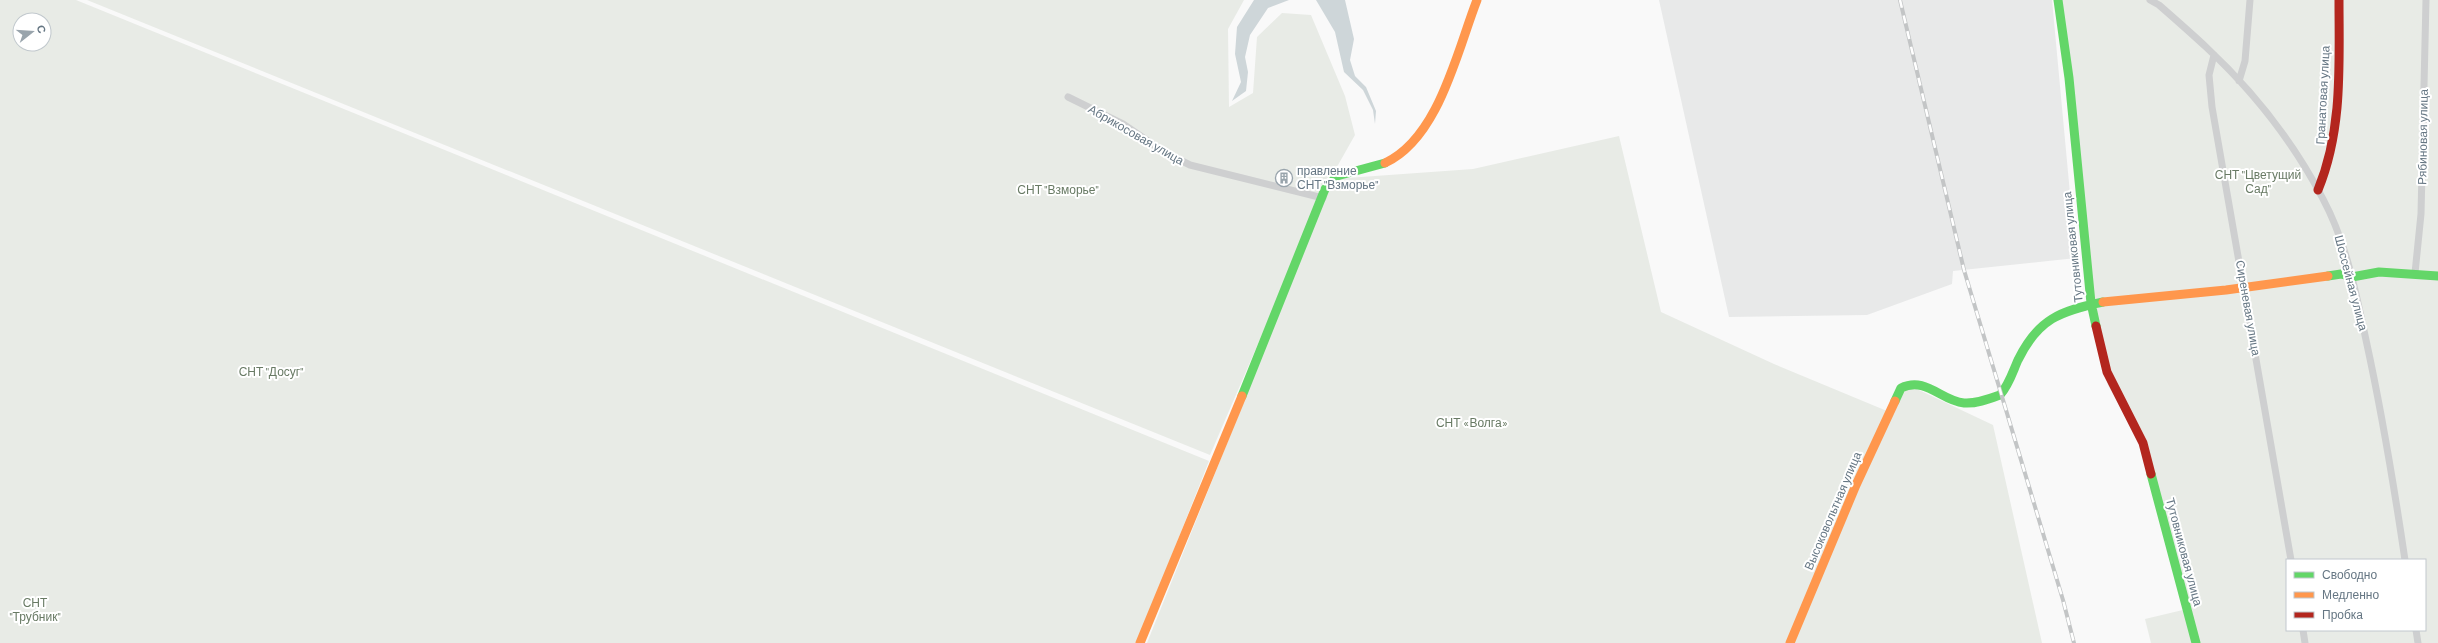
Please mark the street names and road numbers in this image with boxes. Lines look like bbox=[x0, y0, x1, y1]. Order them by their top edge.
street label: Гранатовая улица bbox=[2312, 45, 2333, 145]
street label: Рябиновая улица bbox=[2414, 89, 2431, 185]
street label: Абрикосовая улица bbox=[1086, 101, 1187, 168]
street label: Тутовниковая улица bbox=[2059, 191, 2086, 303]
street label: Шоссейная улица bbox=[2332, 233, 2372, 333]
street label: Сиреневая улица bbox=[2233, 259, 2264, 357]
street label: Высоковольтная улица bbox=[1801, 449, 1864, 572]
street label: Тутовниковая улица bbox=[2163, 496, 2206, 608]

